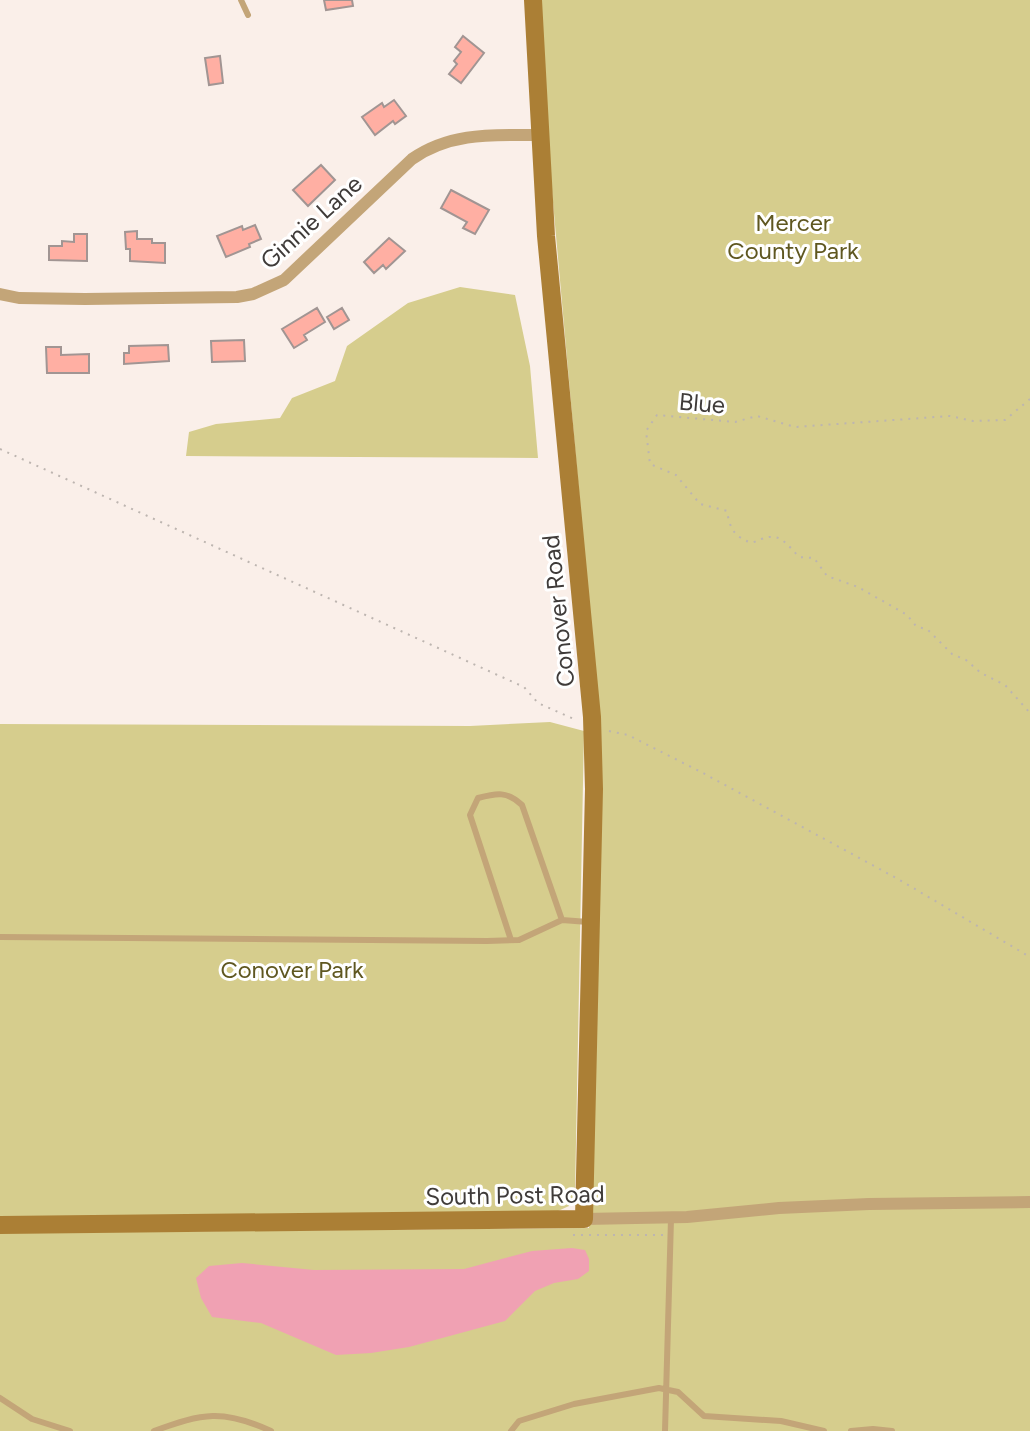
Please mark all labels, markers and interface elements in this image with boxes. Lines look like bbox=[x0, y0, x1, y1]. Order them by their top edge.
street label: Ginnie Lane bbox=[254, 169, 368, 275]
park label: Mercer County Park bbox=[727, 208, 859, 265]
street label: Blue bbox=[678, 387, 726, 419]
street label: Conover Road bbox=[536, 533, 580, 689]
park label: Conover Park bbox=[220, 955, 364, 984]
street label: South Post Road bbox=[425, 1179, 605, 1211]

